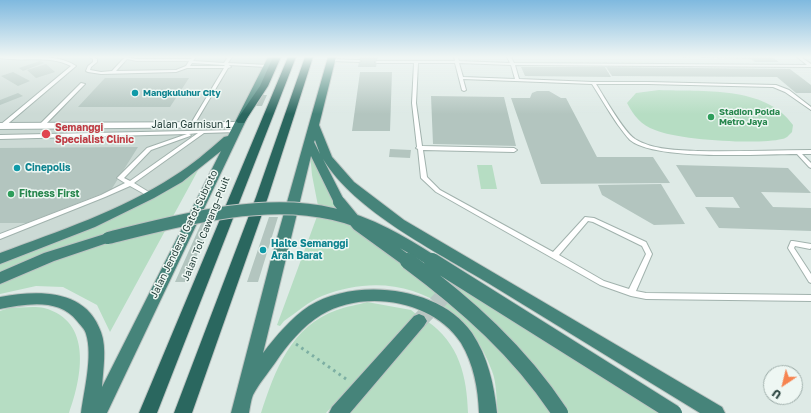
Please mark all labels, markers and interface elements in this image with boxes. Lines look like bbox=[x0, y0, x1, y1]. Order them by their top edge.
marker: Mangkuluhur City bbox=[130, 88, 140, 98]
place label: Mangkuluhur City bbox=[143, 88, 221, 98]
place label: Stadion Polda Metro Jaya bbox=[719, 107, 780, 128]
marker: Stadion Polda Metro Jaya bbox=[706, 112, 716, 122]
street label: Jalan Garnisun 1 bbox=[152, 119, 230, 131]
place label: Semanggi Specialist Clinic bbox=[55, 122, 134, 146]
marker: Semanggi Specialist Clinic bbox=[40, 128, 52, 140]
place label: Cinepolis bbox=[25, 162, 71, 174]
marker: Cinepolis bbox=[12, 163, 22, 173]
street label: Jalan Jenderal Gatot Subroto bbox=[148, 168, 220, 300]
street label: Jalan Tol Cawang–Pluit bbox=[180, 175, 232, 283]
place label: Fitness First bbox=[19, 188, 79, 200]
marker: Fitness First bbox=[6, 189, 16, 199]
place label: Halte Semanggi Arah Barat bbox=[271, 238, 348, 262]
marker: Halte Semanggi Arah Barat bbox=[258, 245, 268, 255]
north arrow bbox=[763, 365, 803, 405]
text: U bbox=[769, 387, 783, 402]

